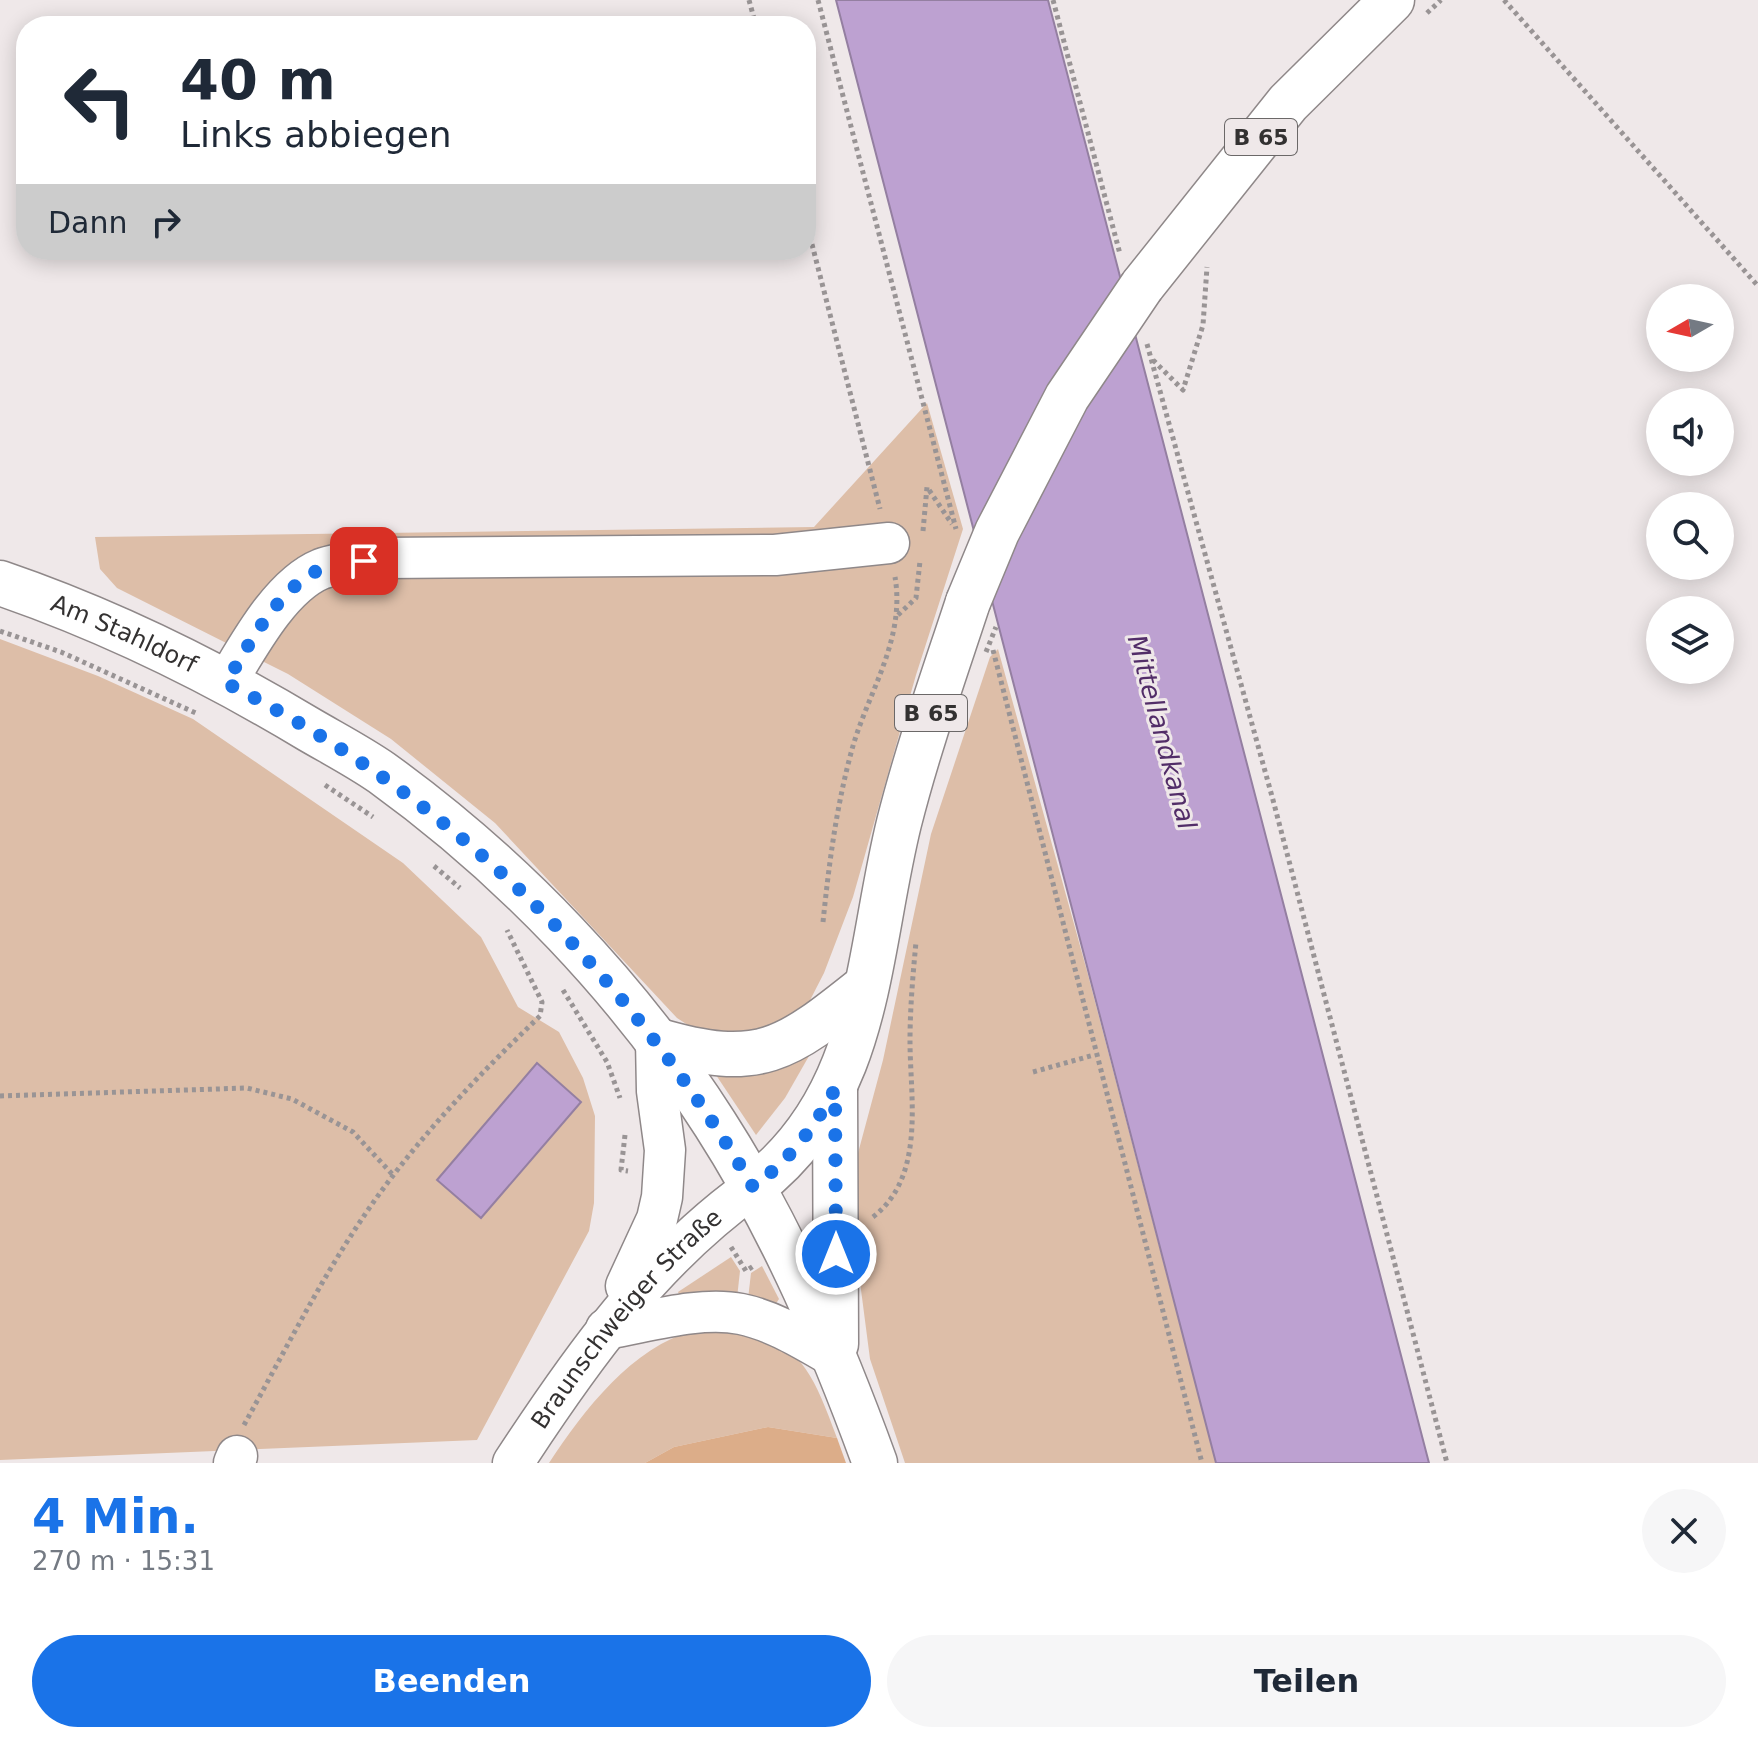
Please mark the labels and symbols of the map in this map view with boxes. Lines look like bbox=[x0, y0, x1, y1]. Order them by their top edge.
road number: B 65 bbox=[1225, 119, 1297, 155]
north arrow bbox=[1646, 284, 1734, 372]
pin bbox=[330, 527, 398, 595]
street label: Am Stahldorf bbox=[47, 589, 202, 679]
water label: Mittellandkanal bbox=[1122, 632, 1203, 833]
road number: B 65 bbox=[895, 695, 967, 731]
street label: Braunschweiger Straße bbox=[526, 1203, 727, 1434]
position arrow bbox=[794, 1212, 878, 1296]

